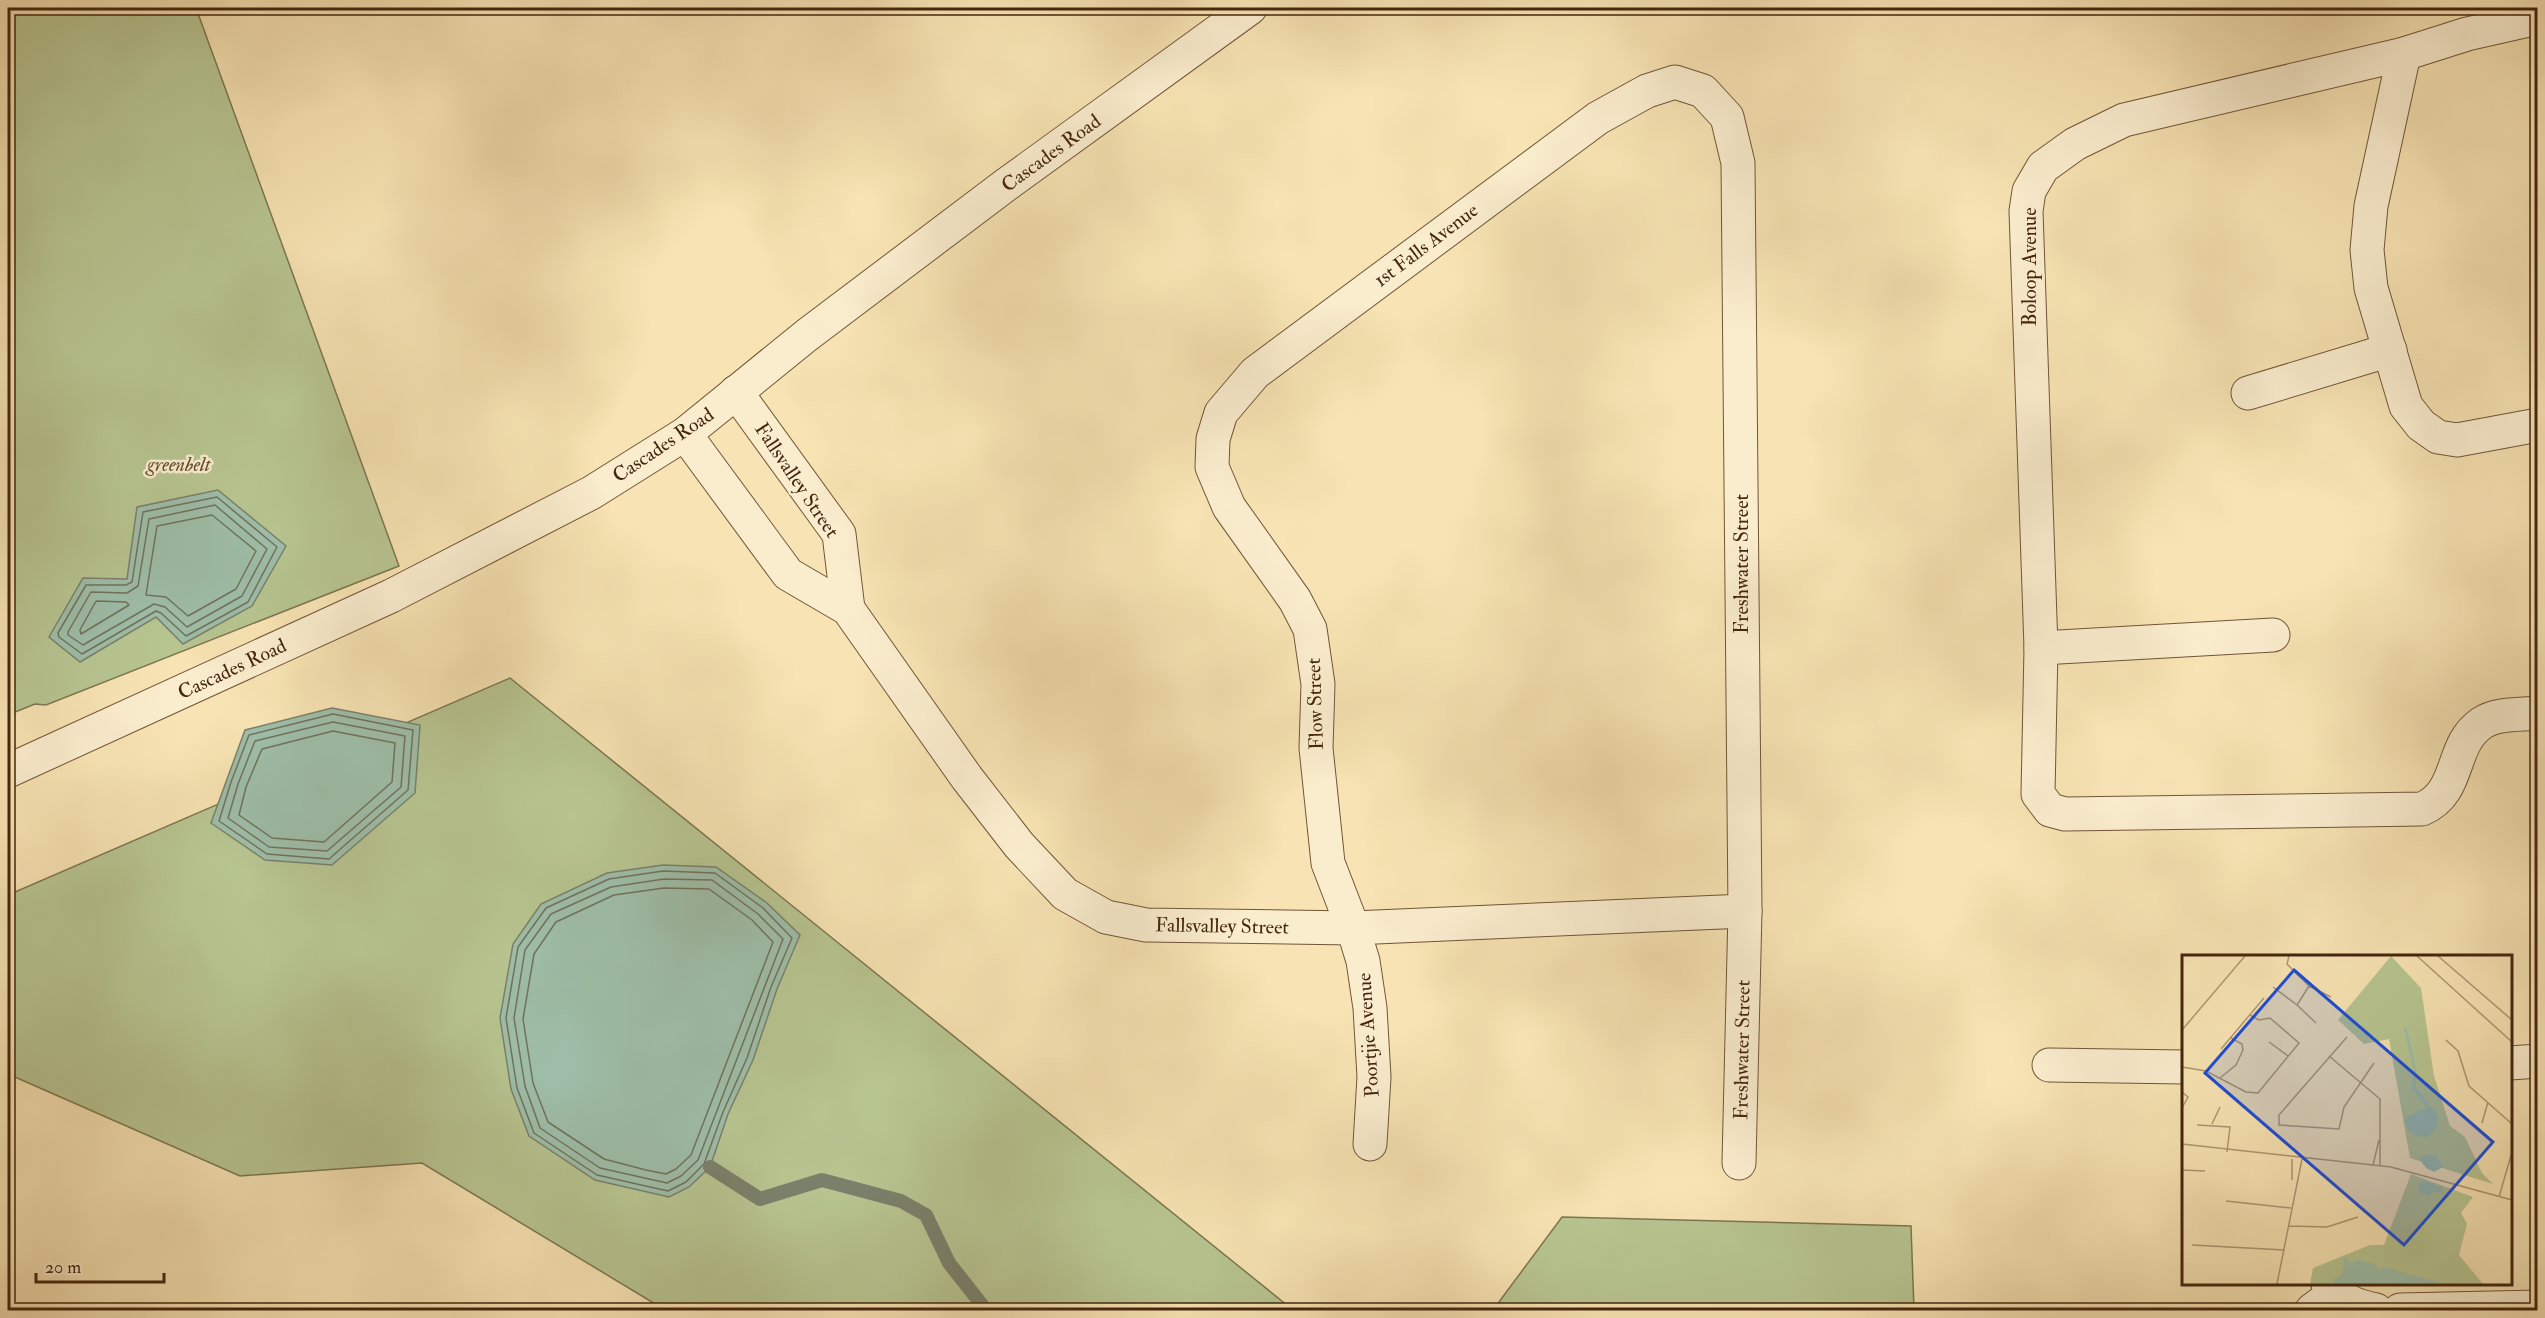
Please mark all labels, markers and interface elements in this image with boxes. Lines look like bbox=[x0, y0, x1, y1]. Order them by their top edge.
street label: Cascades Road bbox=[996, 108, 1106, 198]
street label: 1st Falls Avenue bbox=[1369, 198, 1483, 292]
street label: Boloop Avenue bbox=[2017, 207, 2043, 327]
street label: Cascades Road bbox=[608, 402, 719, 488]
street label: Fallsvalley Street bbox=[749, 418, 845, 543]
park label: greenbelt bbox=[144, 452, 212, 477]
street label: Freshwater Street bbox=[1729, 493, 1754, 634]
street label: Cascades Road bbox=[174, 633, 290, 705]
street label: Flow Street bbox=[1301, 657, 1329, 750]
street label: Fallsvalley Street bbox=[1155, 912, 1290, 940]
inset map bbox=[2182, 955, 2512, 1285]
street label: Poortjie Avenue bbox=[1351, 972, 1385, 1098]
street label: Freshwater Street bbox=[1728, 979, 1756, 1120]
scale bar bbox=[36, 1246, 164, 1284]
text: 20 m bbox=[45, 1256, 81, 1279]

